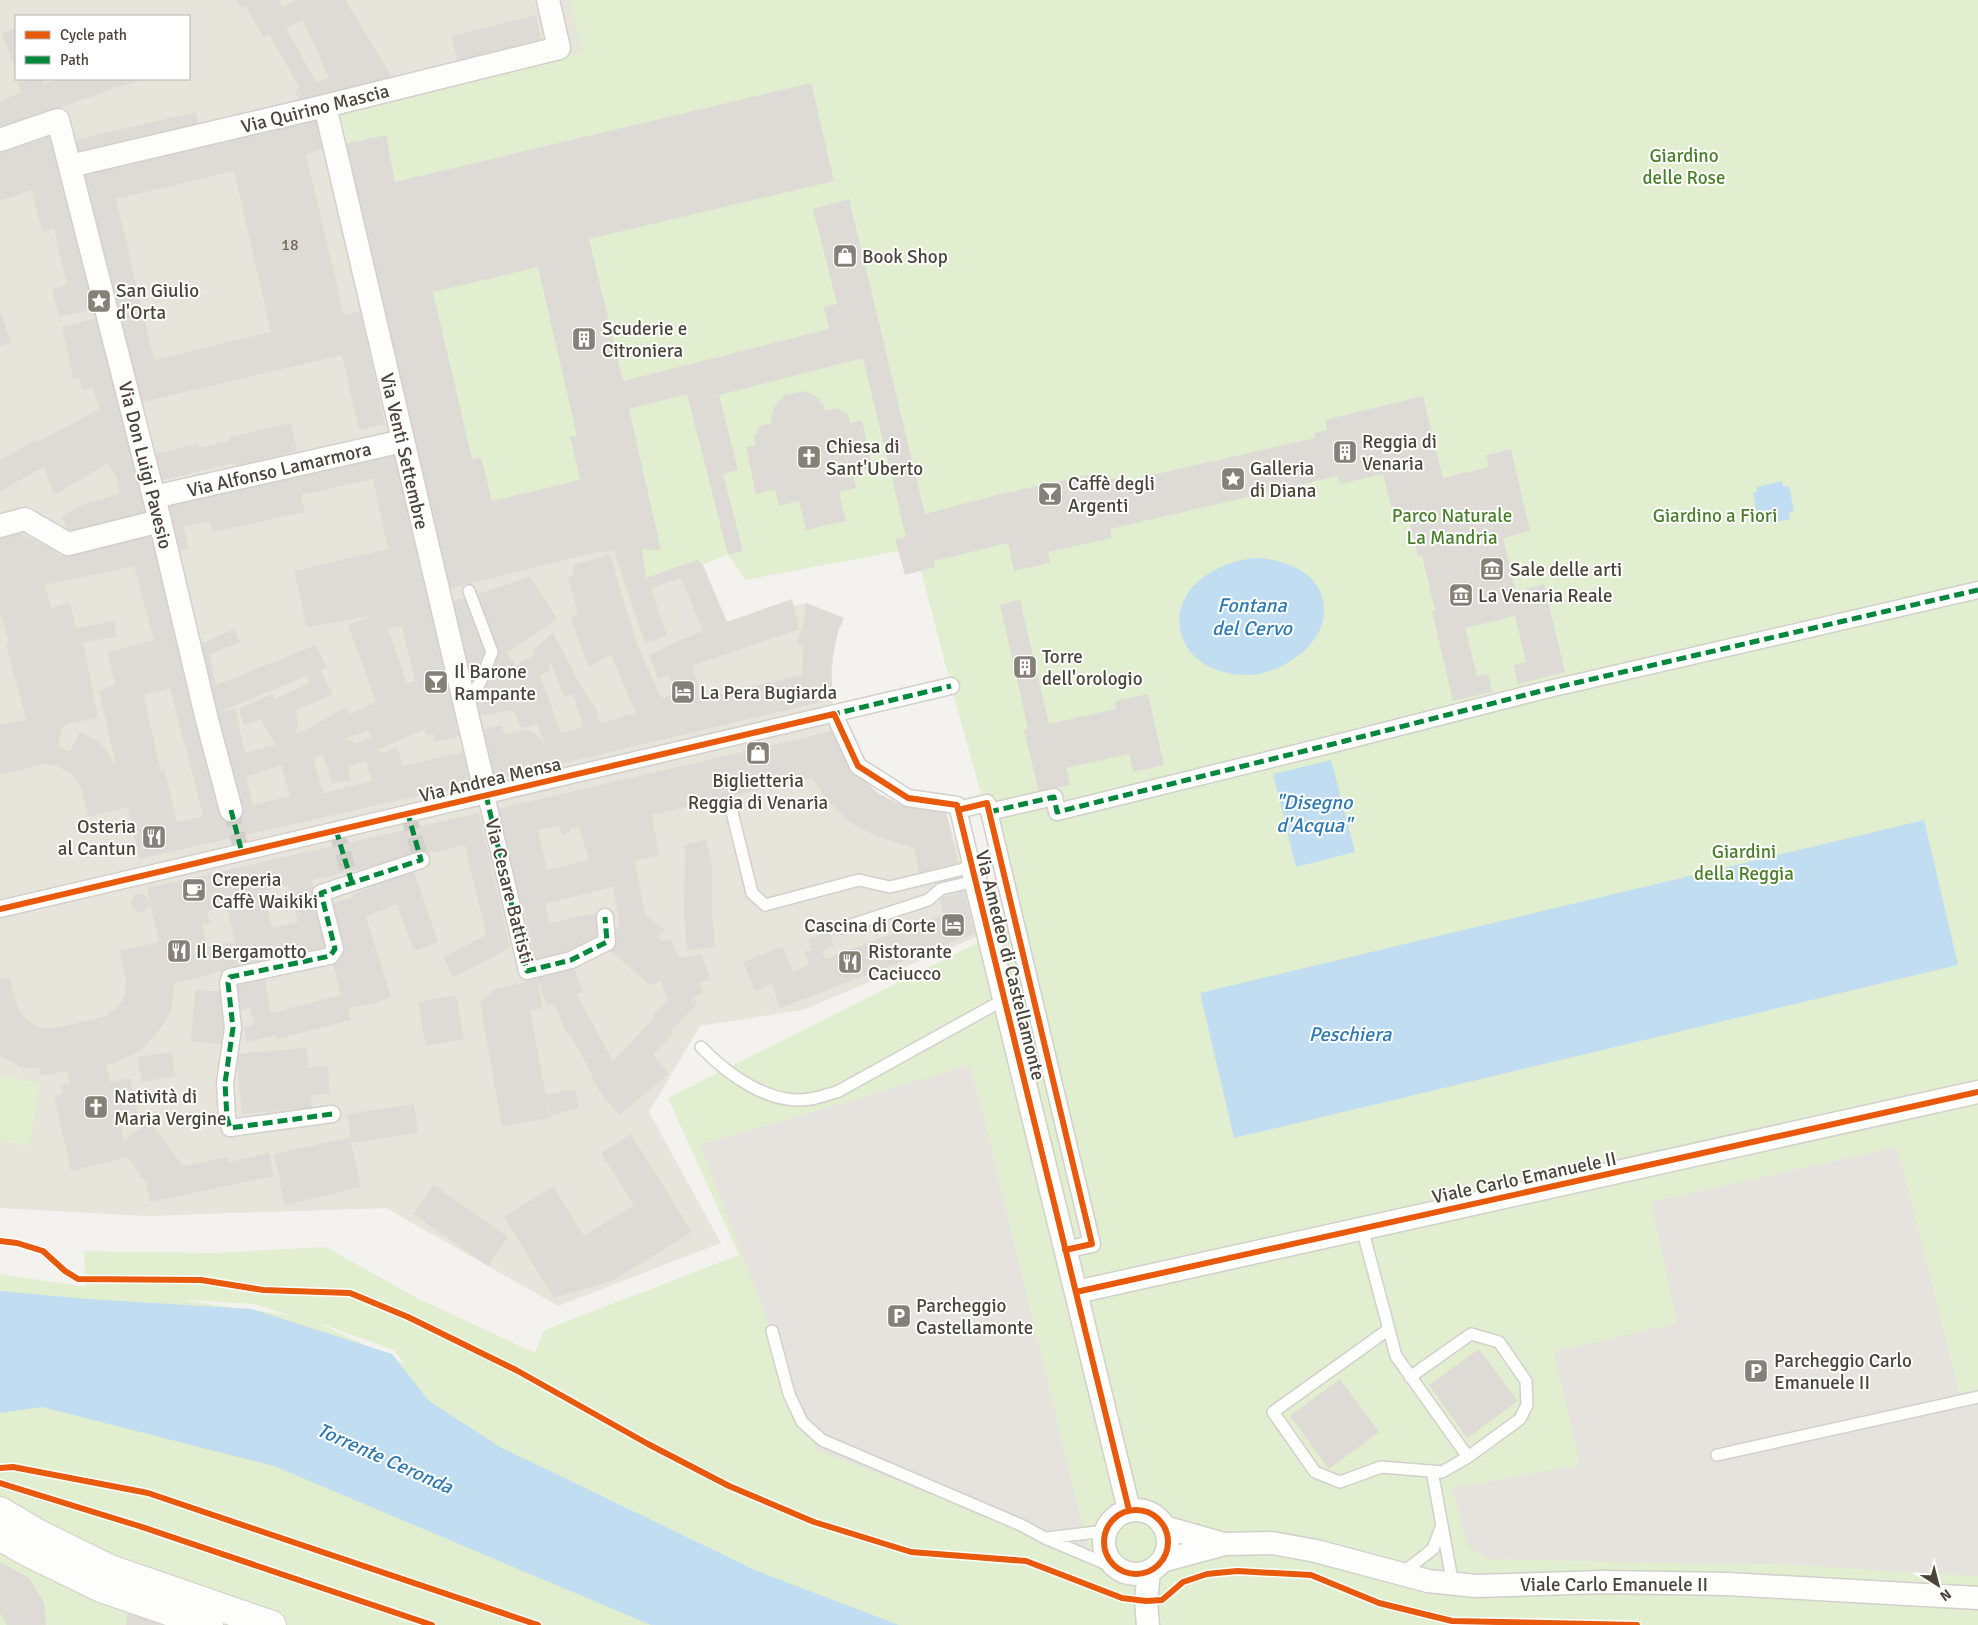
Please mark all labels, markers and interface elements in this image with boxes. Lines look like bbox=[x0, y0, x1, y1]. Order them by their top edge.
legend bbox=[15, 15, 190, 80]
text: Cycle path bbox=[60, 26, 127, 44]
text: Path bbox=[60, 51, 89, 69]
street label: Via Quirino Mascia bbox=[239, 79, 392, 139]
park label: Giardino delle Rose bbox=[1643, 144, 1725, 190]
house number: 18 bbox=[281, 235, 299, 255]
shop icon: Book Shop bbox=[832, 243, 858, 269]
place label: Book Shop bbox=[862, 245, 948, 269]
place label: San Giulio d'Orta bbox=[116, 279, 199, 325]
place icon: San Giulio d'Orta bbox=[86, 288, 112, 314]
place label: Scuderie e Citroniera bbox=[602, 317, 687, 363]
building icon: Scuderie e Citroniera bbox=[571, 326, 597, 352]
street label: Via Venti Settembre bbox=[374, 371, 434, 532]
street label: Via Don Luigi Pavesio bbox=[113, 379, 177, 552]
place label: Reggia di Venaria bbox=[1362, 430, 1437, 476]
place label: Chiesa di Sant'Uberto bbox=[826, 435, 923, 481]
street label: Via Alfonso Lamarmora bbox=[185, 437, 374, 503]
building icon: Reggia di Venaria bbox=[1332, 439, 1358, 465]
church icon: Chiesa di Sant'Uberto bbox=[796, 444, 822, 470]
place label: Galleria di Diana bbox=[1250, 457, 1316, 503]
place icon: Galleria di Diana bbox=[1220, 466, 1246, 492]
place label: Caffè degli Argenti bbox=[1068, 472, 1155, 518]
bar icon: Caffè degli Argenti bbox=[1037, 481, 1063, 507]
park label: Parco Naturale La Mandria bbox=[1392, 504, 1512, 550]
park label: Giardino a Fiori bbox=[1653, 504, 1777, 528]
museum icon: Sale delle arti bbox=[1479, 556, 1505, 582]
place label: Sale delle arti bbox=[1510, 558, 1622, 582]
museum icon: La Venaria Reale bbox=[1448, 582, 1474, 608]
place label: La Venaria Reale bbox=[1478, 584, 1612, 608]
water label: Fontana del Cervo bbox=[1212, 593, 1294, 641]
place label: Torre dell'orologio bbox=[1042, 645, 1143, 691]
building icon: Torre dell'orologio bbox=[1012, 654, 1038, 680]
place label: Il Barone Rampante bbox=[454, 660, 536, 706]
bar icon: Il Barone Rampante bbox=[423, 669, 449, 695]
hotel icon: La Pera Bugiarda bbox=[670, 679, 696, 705]
place label: La Pera Bugiarda bbox=[700, 681, 837, 705]
shop icon: Biglietteria Reggia di Venaria bbox=[745, 740, 771, 766]
street label: Via Andrea Mensa bbox=[417, 752, 564, 808]
place label: Biglietteria Reggia di Venaria bbox=[688, 769, 828, 815]
water label: "Disegno d'Acqua" bbox=[1276, 790, 1355, 838]
place label: Osteria al Cantun bbox=[58, 815, 136, 861]
street label: Via Cesare Battisti bbox=[479, 816, 539, 966]
restaurant icon: Osteria al Cantun bbox=[141, 824, 167, 850]
park label: Giardini della Reggia bbox=[1694, 840, 1794, 886]
street label: Via Amedeo di Castellamonte bbox=[970, 848, 1050, 1083]
place label: Creperia Caffè Waikiki bbox=[212, 868, 318, 914]
cafe icon: Creperia Caffè Waikiki bbox=[181, 877, 207, 903]
hotel icon: Cascina di Corte bbox=[940, 912, 966, 938]
place label: Cascina di Corte bbox=[804, 914, 936, 938]
restaurant icon: Il Bergamotto bbox=[166, 938, 192, 964]
place label: Il Bergamotto bbox=[196, 940, 307, 964]
place label: Ristorante Caciucco bbox=[868, 940, 952, 986]
restaurant icon: Ristorante Caciucco bbox=[837, 949, 863, 975]
water label: Peschiera bbox=[1309, 1022, 1392, 1047]
place label: Natività di Maria Vergine bbox=[114, 1085, 227, 1131]
church icon: Natività di Maria Vergine bbox=[83, 1094, 109, 1120]
street label: Viale Carlo Emanuele II bbox=[1430, 1147, 1619, 1209]
place label: Parcheggio Castellamonte bbox=[916, 1294, 1033, 1340]
parking icon: Parcheggio Castellamonte bbox=[886, 1303, 912, 1329]
place label: Parcheggio Carlo Emanuele II bbox=[1774, 1349, 1912, 1395]
parking icon: Parcheggio Carlo Emanuele II bbox=[1743, 1358, 1769, 1384]
water label: Torrente Ceronda bbox=[313, 1417, 457, 1500]
north arrow bbox=[1913, 1560, 1963, 1610]
street label: Viale Carlo Emanuele II bbox=[1520, 1573, 1708, 1597]
text: N bbox=[1936, 1585, 1954, 1605]

